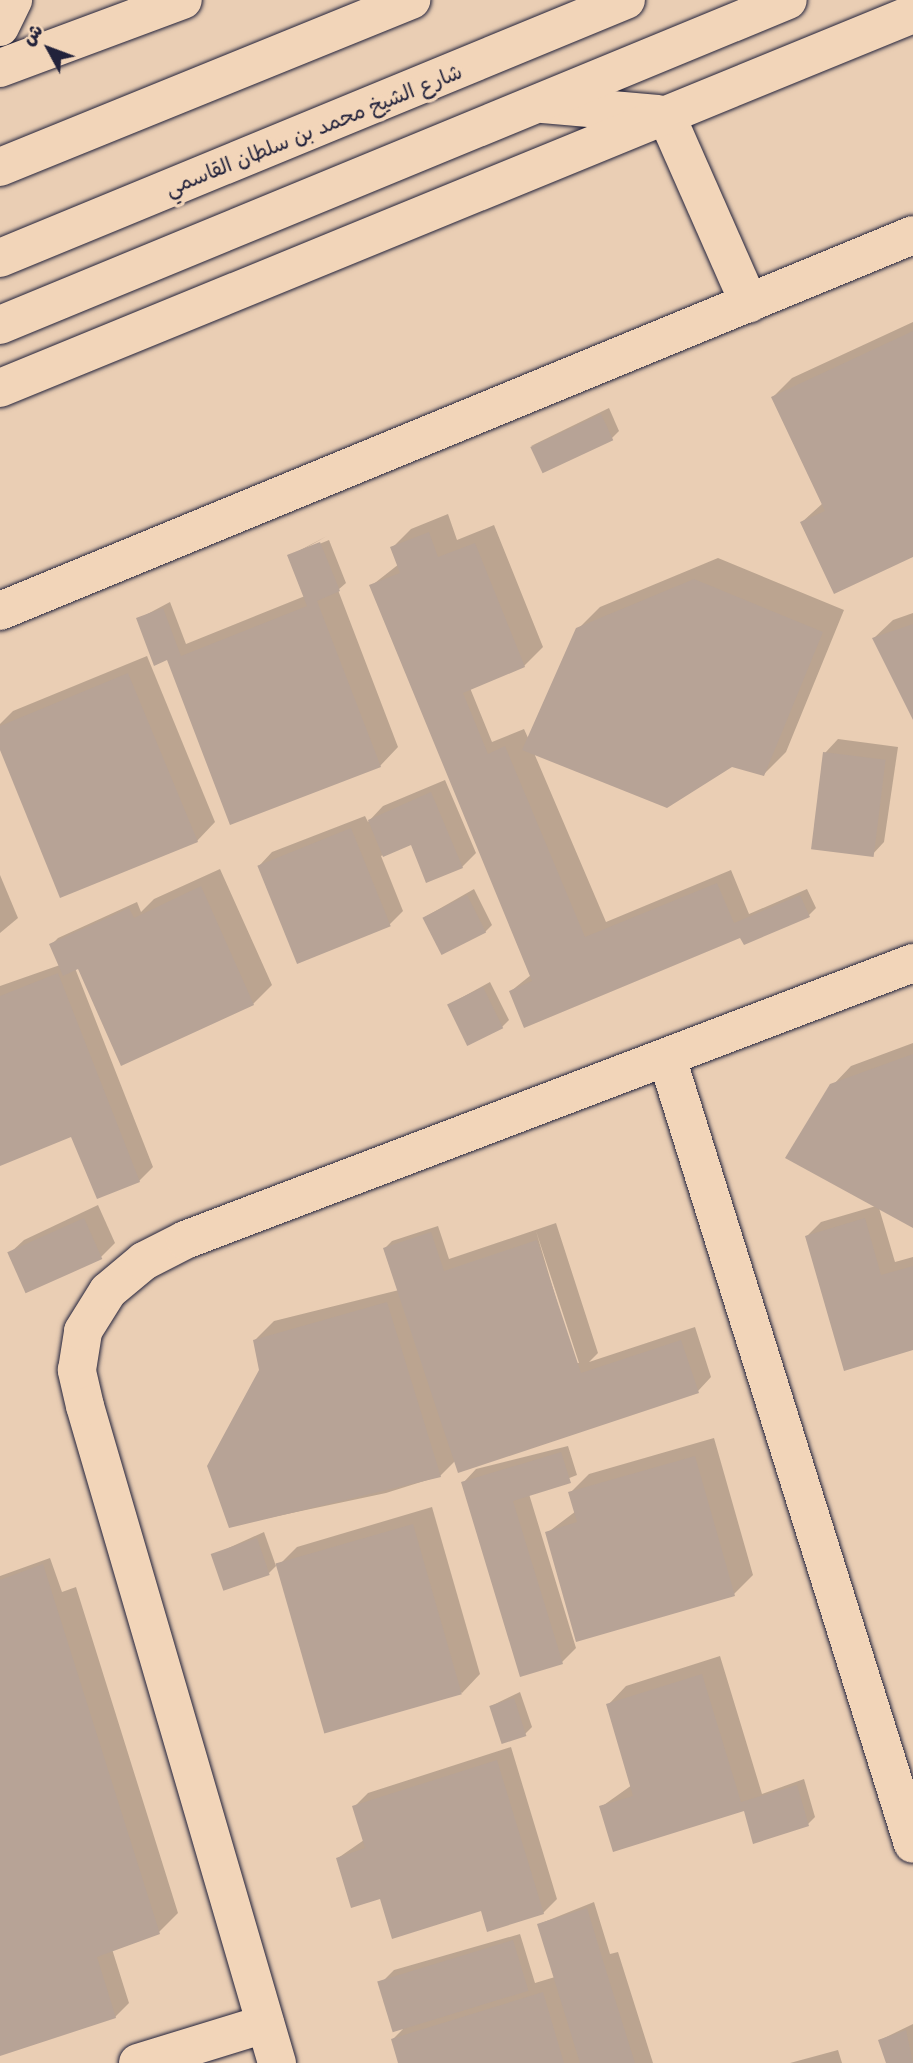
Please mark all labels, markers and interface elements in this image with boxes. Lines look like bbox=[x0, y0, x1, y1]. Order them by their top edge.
north arrow bbox=[14, 14, 84, 84]
text: ش bbox=[17, 19, 48, 50]
street label: شارع الشيخ محمد بن سلطان القاسمي bbox=[162, 60, 466, 202]

